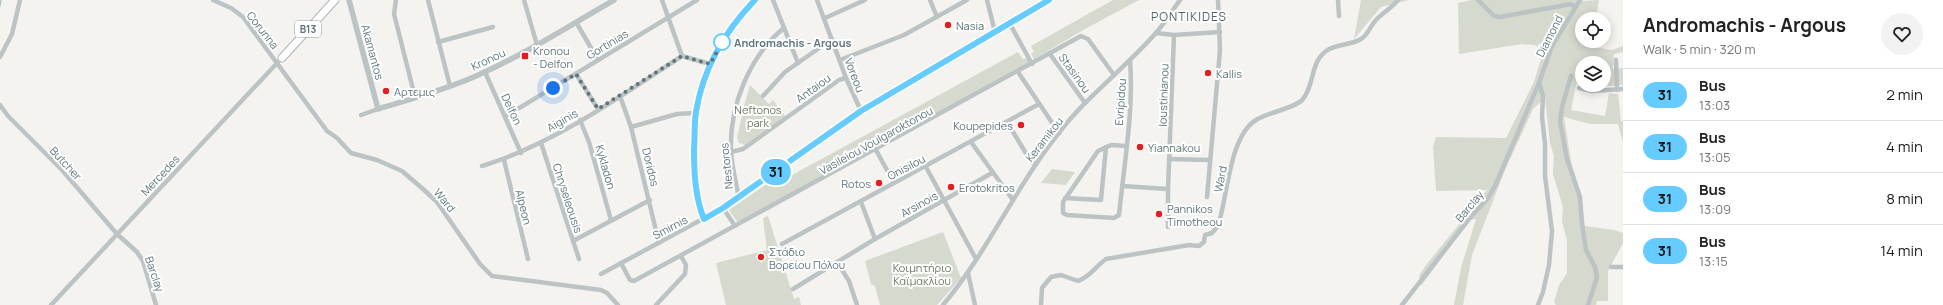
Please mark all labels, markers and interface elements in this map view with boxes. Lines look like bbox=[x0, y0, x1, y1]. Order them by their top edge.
street label: Corunna bbox=[244, 8, 282, 52]
district label: PONTIKIDES bbox=[1151, 8, 1227, 25]
map controls bbox=[1575, 12, 1611, 92]
button: locate bbox=[1575, 12, 1611, 48]
text: Andromachis - Argous bbox=[1643, 12, 1846, 38]
street label: Diamond bbox=[1532, 13, 1566, 59]
button: heart bbox=[1881, 13, 1923, 55]
place label: Nasia bbox=[956, 18, 984, 33]
marker: Nasia bbox=[943, 20, 953, 30]
road number: B13 bbox=[295, 21, 321, 37]
street label: Akamantos bbox=[358, 23, 388, 82]
street label: Gortinias bbox=[583, 26, 631, 62]
marker: Andromachis - Argous bbox=[713, 33, 731, 51]
place label: Andromachis - Argous bbox=[734, 35, 852, 50]
text: Walk · 5 min · 320 m bbox=[1643, 40, 1756, 58]
place label: Kronou - Delfon bbox=[533, 43, 573, 71]
street label: Kronou bbox=[468, 45, 508, 73]
street label: Stasinou bbox=[1056, 50, 1094, 96]
marker: Kronou - Delfon bbox=[520, 51, 530, 61]
street label: Voreou bbox=[842, 56, 868, 94]
button: layers bbox=[1575, 56, 1611, 92]
street label: Ioustinianou bbox=[1154, 63, 1172, 127]
place label: Kallis bbox=[1216, 66, 1242, 81]
marker: Kallis bbox=[1203, 68, 1213, 78]
street label: Antaiou bbox=[793, 70, 833, 106]
text: Bus bbox=[1699, 75, 1726, 96]
your location bbox=[543, 78, 563, 98]
street label: Evripidou bbox=[1111, 78, 1129, 126]
place label: Αρτεμις bbox=[394, 84, 435, 99]
text: 2 min bbox=[1886, 84, 1923, 105]
text: 31 bbox=[1658, 85, 1672, 104]
marker: Αρτεμις bbox=[381, 86, 391, 96]
street label: Delfon bbox=[498, 91, 526, 127]
text: 13:03 bbox=[1699, 96, 1730, 114]
park label: Neftonos park bbox=[734, 102, 782, 130]
street label: Vasileiou Voulgaroktonou bbox=[817, 102, 935, 178]
street label: Aiginis bbox=[544, 105, 580, 135]
street label: Keramikou bbox=[1022, 114, 1066, 164]
place label: Koupepides bbox=[953, 118, 1013, 133]
marker: Koupepides bbox=[1016, 120, 1026, 130]
text: Bus bbox=[1699, 127, 1726, 148]
text: 4 min bbox=[1886, 136, 1923, 157]
text: 31 bbox=[1658, 137, 1672, 156]
place label: Yiannakou bbox=[1148, 140, 1200, 155]
street label: Nestoros bbox=[716, 142, 736, 190]
marker: Yiannakou bbox=[1135, 142, 1145, 152]
street label: Butcher bbox=[47, 143, 85, 183]
street label: Kykladon bbox=[593, 143, 619, 191]
street label: Doridos bbox=[639, 146, 663, 188]
text: 13:05 bbox=[1699, 148, 1731, 166]
street label: Mercedes bbox=[137, 151, 183, 199]
street label: Onisilou bbox=[884, 151, 928, 183]
line badge: 31 bbox=[758, 159, 794, 185]
street label: Chryseleousis bbox=[550, 161, 586, 235]
text: 31 bbox=[769, 162, 783, 181]
street label: Ward bbox=[1210, 165, 1230, 193]
place label: Rotos bbox=[841, 176, 871, 191]
marker: Rotos bbox=[874, 178, 884, 188]
text: Bus bbox=[1699, 179, 1726, 200]
place label: Erotokritos bbox=[959, 180, 1015, 195]
marker: Erotokritos bbox=[946, 182, 956, 192]
street label: Ward bbox=[431, 185, 459, 215]
street label: Barclay bbox=[1451, 187, 1487, 225]
street label: Alpeon bbox=[512, 188, 536, 226]
street label: Arsinois bbox=[898, 188, 941, 220]
text: 8 min bbox=[1886, 188, 1923, 209]
text: 31 bbox=[1658, 189, 1672, 208]
text: 13:09 bbox=[1699, 200, 1731, 218]
place label: Pannikos Timotheou bbox=[1167, 201, 1222, 229]
marker: Pannikos Timotheou bbox=[1154, 209, 1164, 219]
street label: Smirnis bbox=[650, 211, 690, 242]
text: Bus bbox=[1699, 231, 1726, 252]
text: 14 min bbox=[1880, 240, 1923, 261]
text: 31 bbox=[1658, 241, 1672, 260]
place label: Στάδιο Βορείου Πόλου bbox=[769, 244, 845, 272]
marker: Στάδιο Βορείου Πόλου bbox=[756, 252, 766, 262]
text: 13:15 bbox=[1699, 252, 1728, 270]
street label: Barclay bbox=[142, 254, 168, 294]
park label: Κοιμητήριο Καϊμακλίου bbox=[893, 260, 952, 288]

